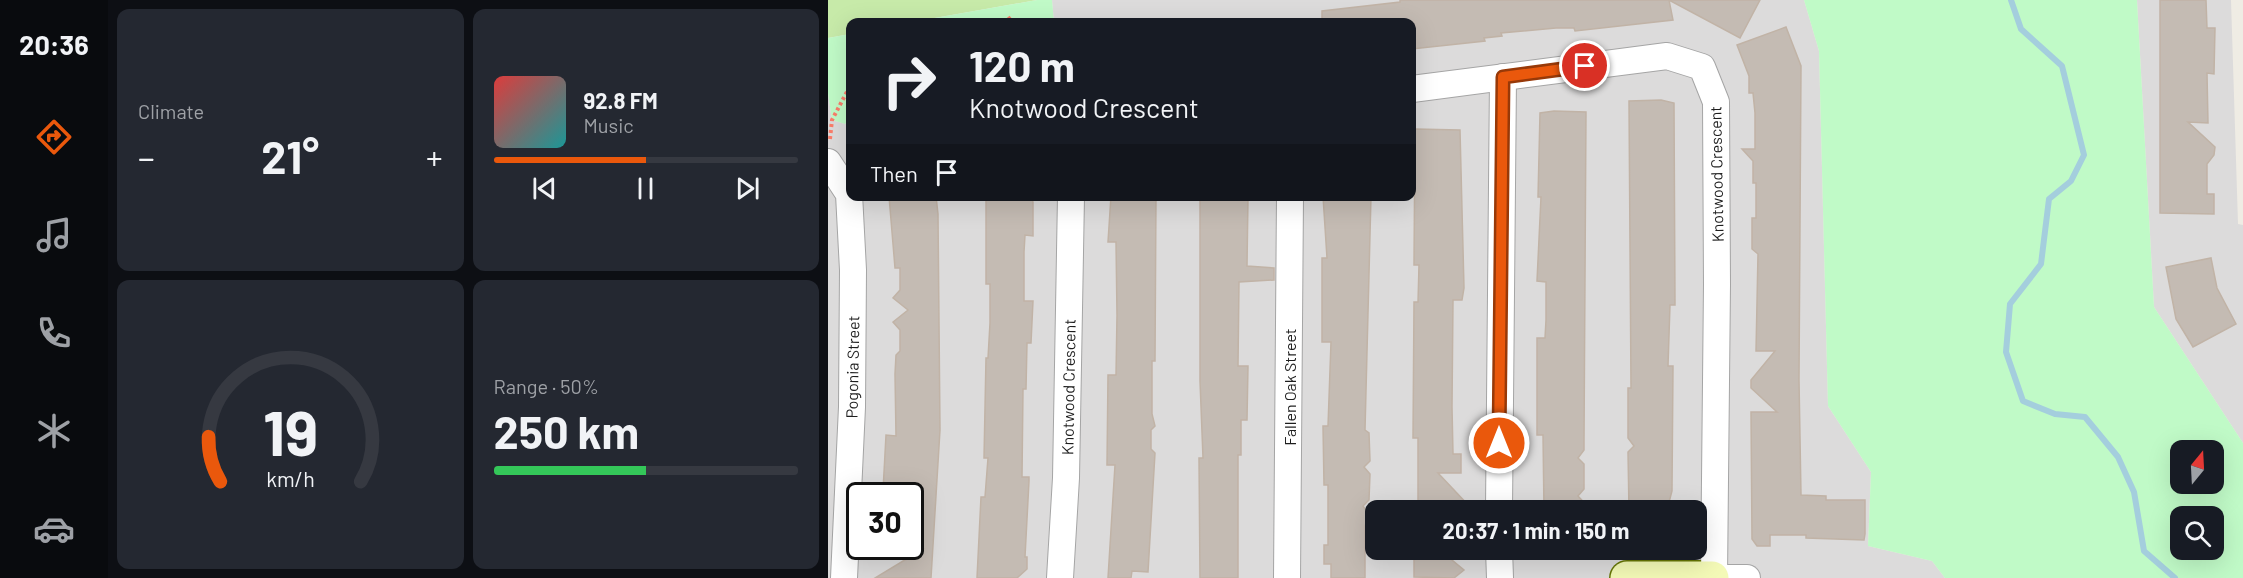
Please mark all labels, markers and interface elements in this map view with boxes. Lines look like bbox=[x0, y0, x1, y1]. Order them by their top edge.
text: 20:36 bbox=[19, 28, 89, 60]
text: 120 m bbox=[969, 40, 1075, 90]
pin bbox=[1559, 40, 1610, 91]
icon: right bbox=[870, 42, 948, 120]
icon: arrive bbox=[1568, 49, 1601, 82]
text: 92.8 FM bbox=[584, 87, 658, 113]
text: Knotwood Crescent bbox=[969, 91, 1199, 123]
text: Climate bbox=[138, 99, 204, 123]
street label: Knotwood Crescent bbox=[1705, 106, 1727, 242]
text: Music bbox=[584, 113, 634, 137]
icon: directions bbox=[33, 116, 75, 158]
text: 21° bbox=[261, 129, 319, 183]
text: − bbox=[138, 137, 155, 177]
text: + bbox=[426, 137, 443, 177]
icon: arrive bbox=[930, 156, 963, 189]
text: Then bbox=[870, 160, 918, 186]
icon: previous bbox=[528, 172, 561, 205]
icon: pause bbox=[629, 172, 662, 205]
icon: next bbox=[731, 172, 764, 205]
icon: music bbox=[33, 214, 75, 256]
icon: phone bbox=[33, 312, 75, 354]
street label: Pogonia Street bbox=[842, 315, 862, 419]
street label: Knotwood Crescent bbox=[1057, 319, 1079, 455]
street label: Fallen Oak Street bbox=[1280, 328, 1299, 446]
text: Range · 50% bbox=[494, 374, 599, 398]
text: 19 bbox=[263, 394, 318, 468]
text: 250 km bbox=[494, 404, 639, 458]
icon: climate bbox=[33, 410, 75, 452]
position arrow bbox=[1467, 411, 1531, 475]
north arrow bbox=[2170, 440, 2224, 494]
map controls bbox=[2170, 440, 2224, 560]
text: km/h bbox=[266, 466, 315, 491]
speed limit sign: 30 bbox=[846, 482, 924, 560]
button: search bbox=[2170, 506, 2224, 560]
icon: car bbox=[33, 508, 75, 550]
text: 20:37 · 1 min · 150 m bbox=[1443, 517, 1629, 543]

